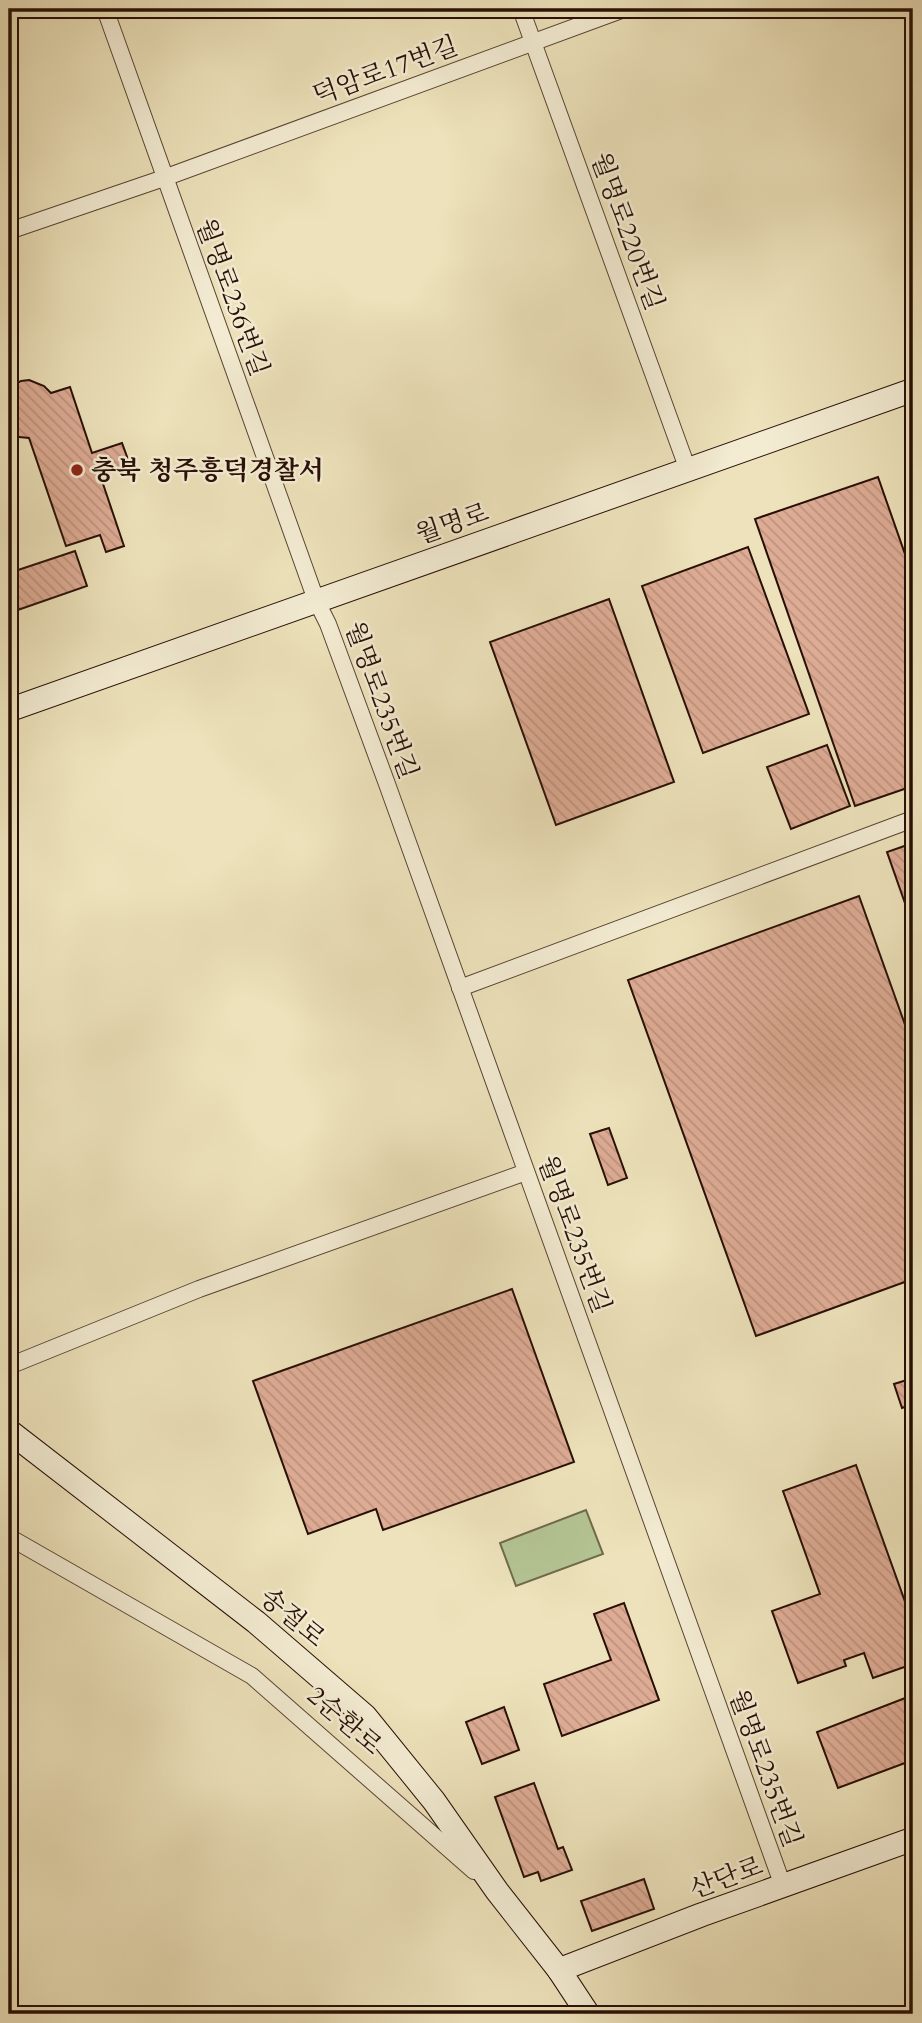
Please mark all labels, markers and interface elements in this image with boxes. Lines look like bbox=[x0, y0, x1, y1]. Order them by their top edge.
street label: 덕암로17번길 bbox=[308, 28, 463, 113]
street label: 월명로220번길 bbox=[583, 147, 672, 315]
street label: 월명로236번길 bbox=[188, 213, 277, 381]
place label: 충북 청주흥덕경찰서 bbox=[91, 453, 324, 488]
marker: 충북 청주흥덕경찰서 bbox=[69, 462, 85, 478]
street label: 월명로 bbox=[411, 495, 493, 552]
street label: 월명로235번길 bbox=[337, 616, 426, 784]
street label: 월명로235번길 bbox=[530, 1150, 619, 1318]
street label: 송절로 bbox=[253, 1580, 333, 1655]
street label: 2순환로 bbox=[300, 1678, 390, 1763]
street label: 월명로235번길 bbox=[721, 1684, 810, 1852]
street label: 산단로 bbox=[685, 1848, 768, 1907]

